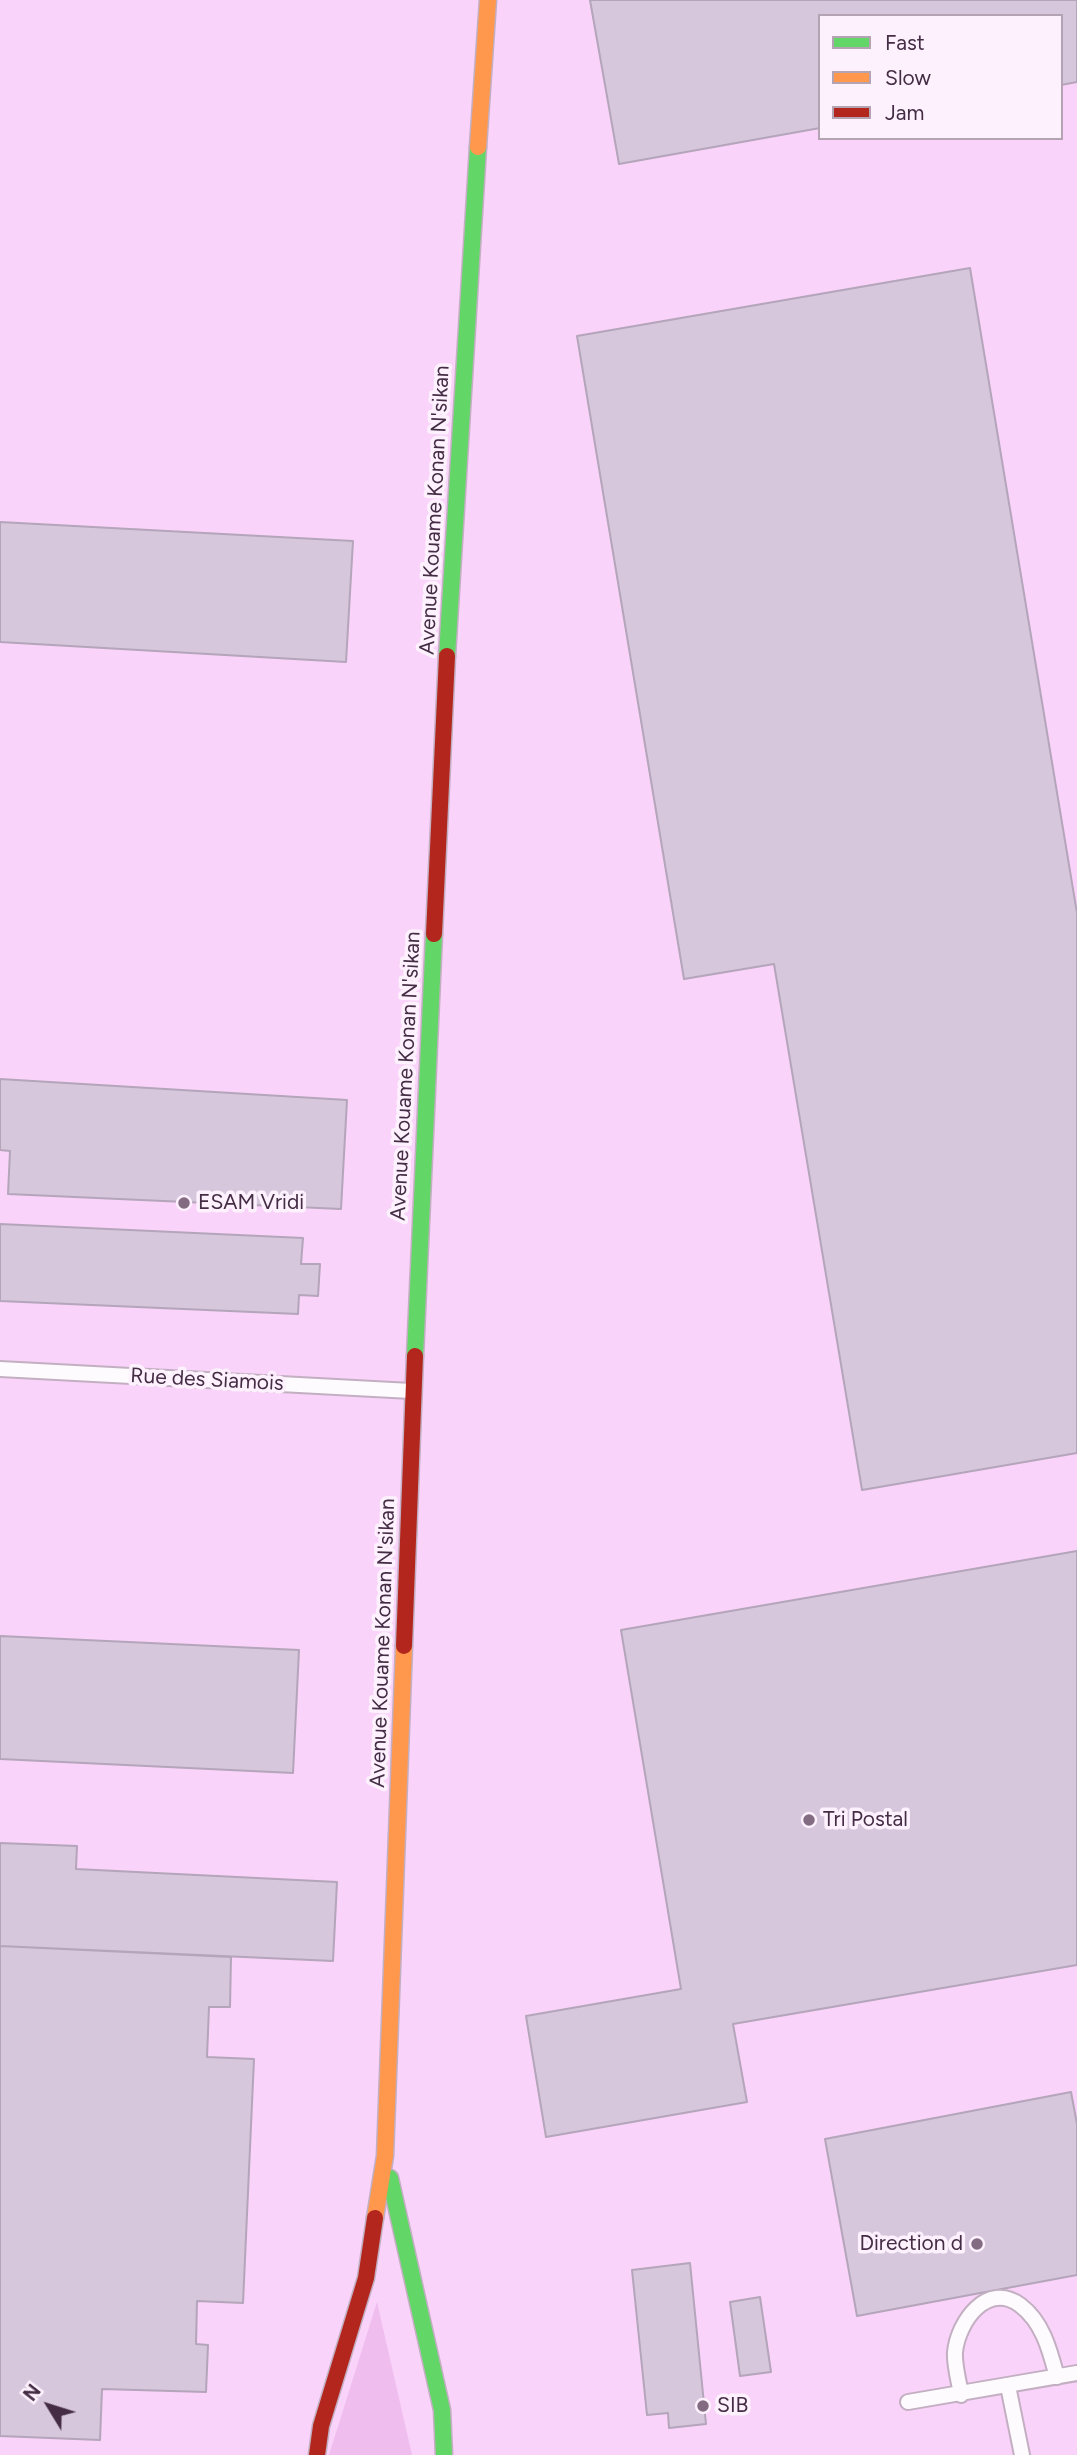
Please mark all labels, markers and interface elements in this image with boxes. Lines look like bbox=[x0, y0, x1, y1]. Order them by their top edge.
legend bbox=[818, 14, 1063, 140]
text: Fast bbox=[885, 30, 925, 55]
text: Slow bbox=[885, 65, 931, 90]
text: Jam bbox=[885, 100, 924, 125]
street label: Avenue Kouame Konan N'sikan bbox=[415, 365, 455, 655]
street label: Avenue Kouame Konan N'sikan bbox=[386, 931, 426, 1221]
place label: ESAM Vridi bbox=[198, 1190, 304, 1216]
marker: ESAM Vridi bbox=[176, 1195, 192, 1211]
street label: Rue des Siamois bbox=[130, 1363, 284, 1397]
street label: Avenue Kouame Konan N'sikan bbox=[365, 1498, 401, 1788]
place label: Tri Postal bbox=[823, 1807, 908, 1833]
marker: Tri Postal bbox=[801, 1812, 817, 1828]
place label: Direction d bbox=[860, 2231, 963, 2257]
marker: Direction d bbox=[969, 2236, 985, 2252]
north arrow bbox=[14, 2371, 84, 2441]
text: N bbox=[18, 2380, 46, 2406]
place label: SIB bbox=[717, 2393, 748, 2419]
marker: SIB bbox=[695, 2398, 711, 2414]

